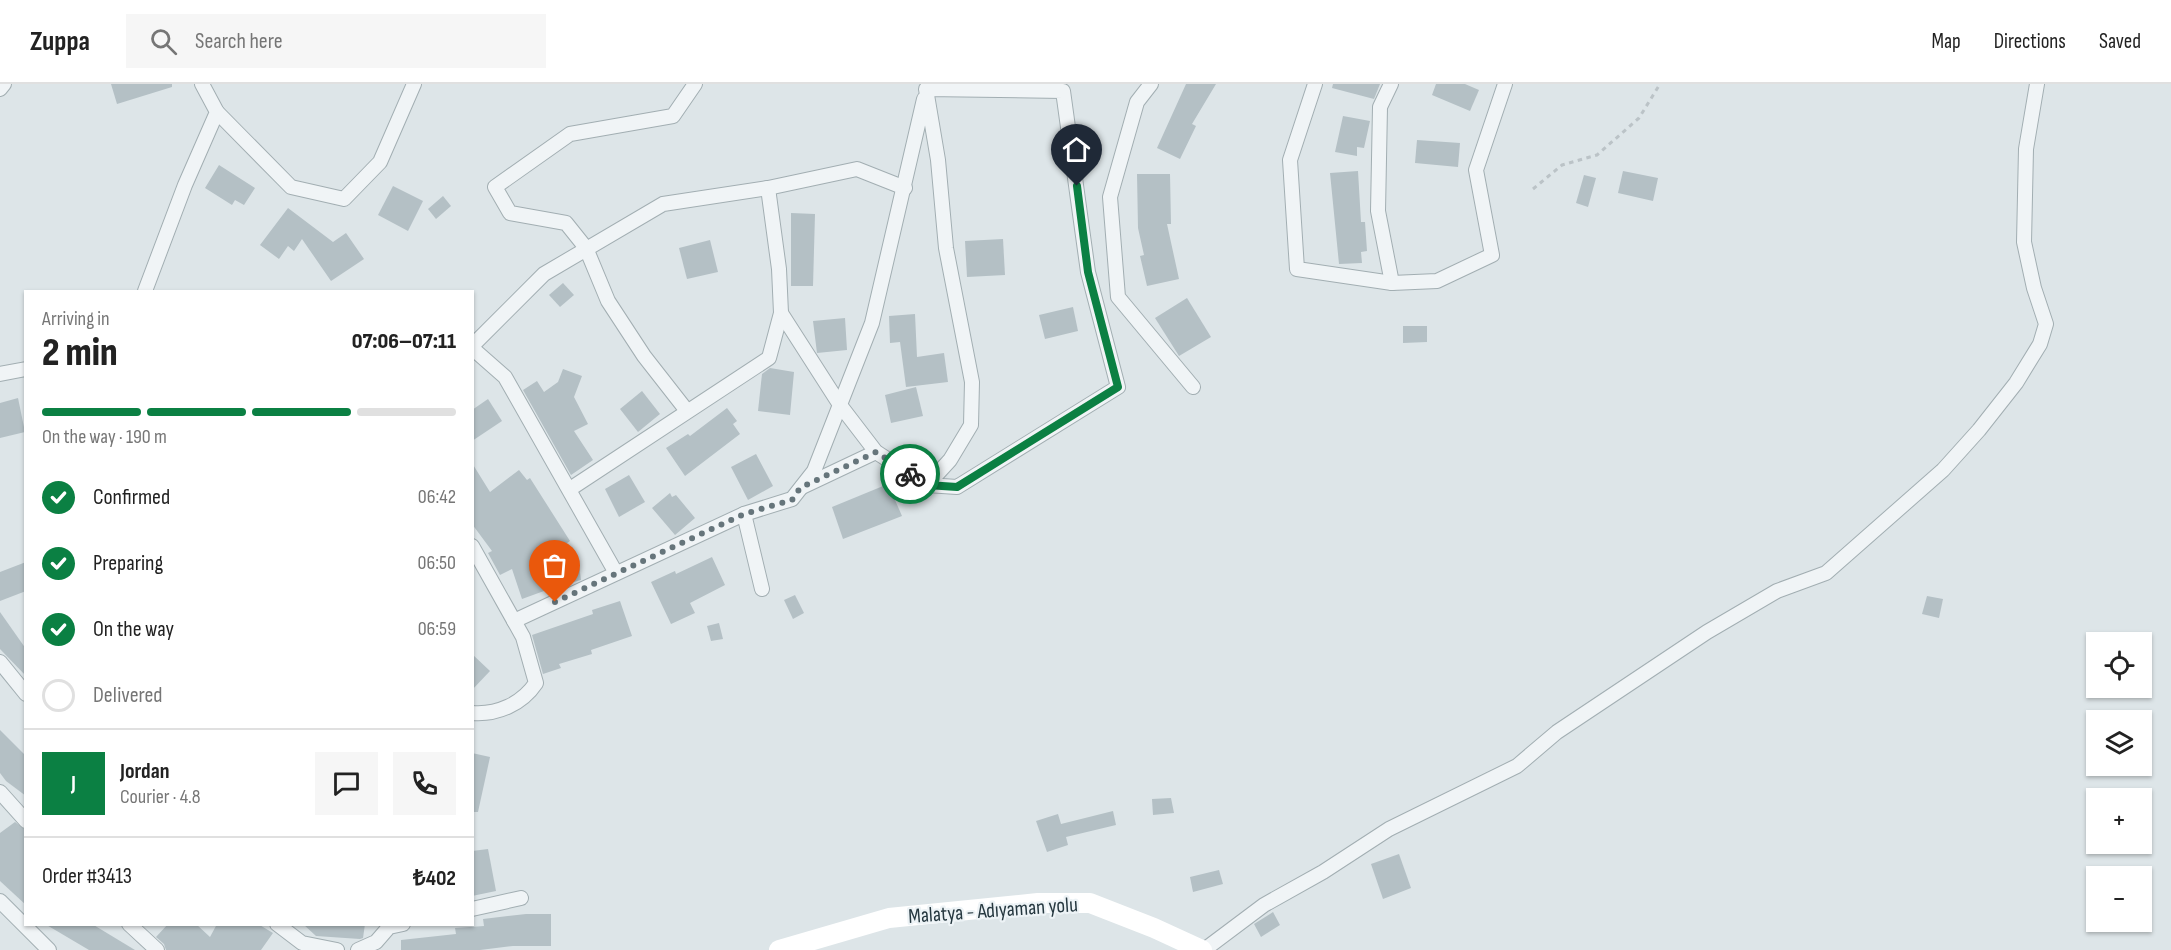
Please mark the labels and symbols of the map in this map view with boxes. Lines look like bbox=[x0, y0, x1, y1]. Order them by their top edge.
pin bbox=[1051, 124, 1102, 186]
courier bbox=[880, 444, 940, 504]
pin bbox=[529, 540, 580, 602]
street label: Malatya - Adıyaman yolu bbox=[907, 892, 1079, 929]

